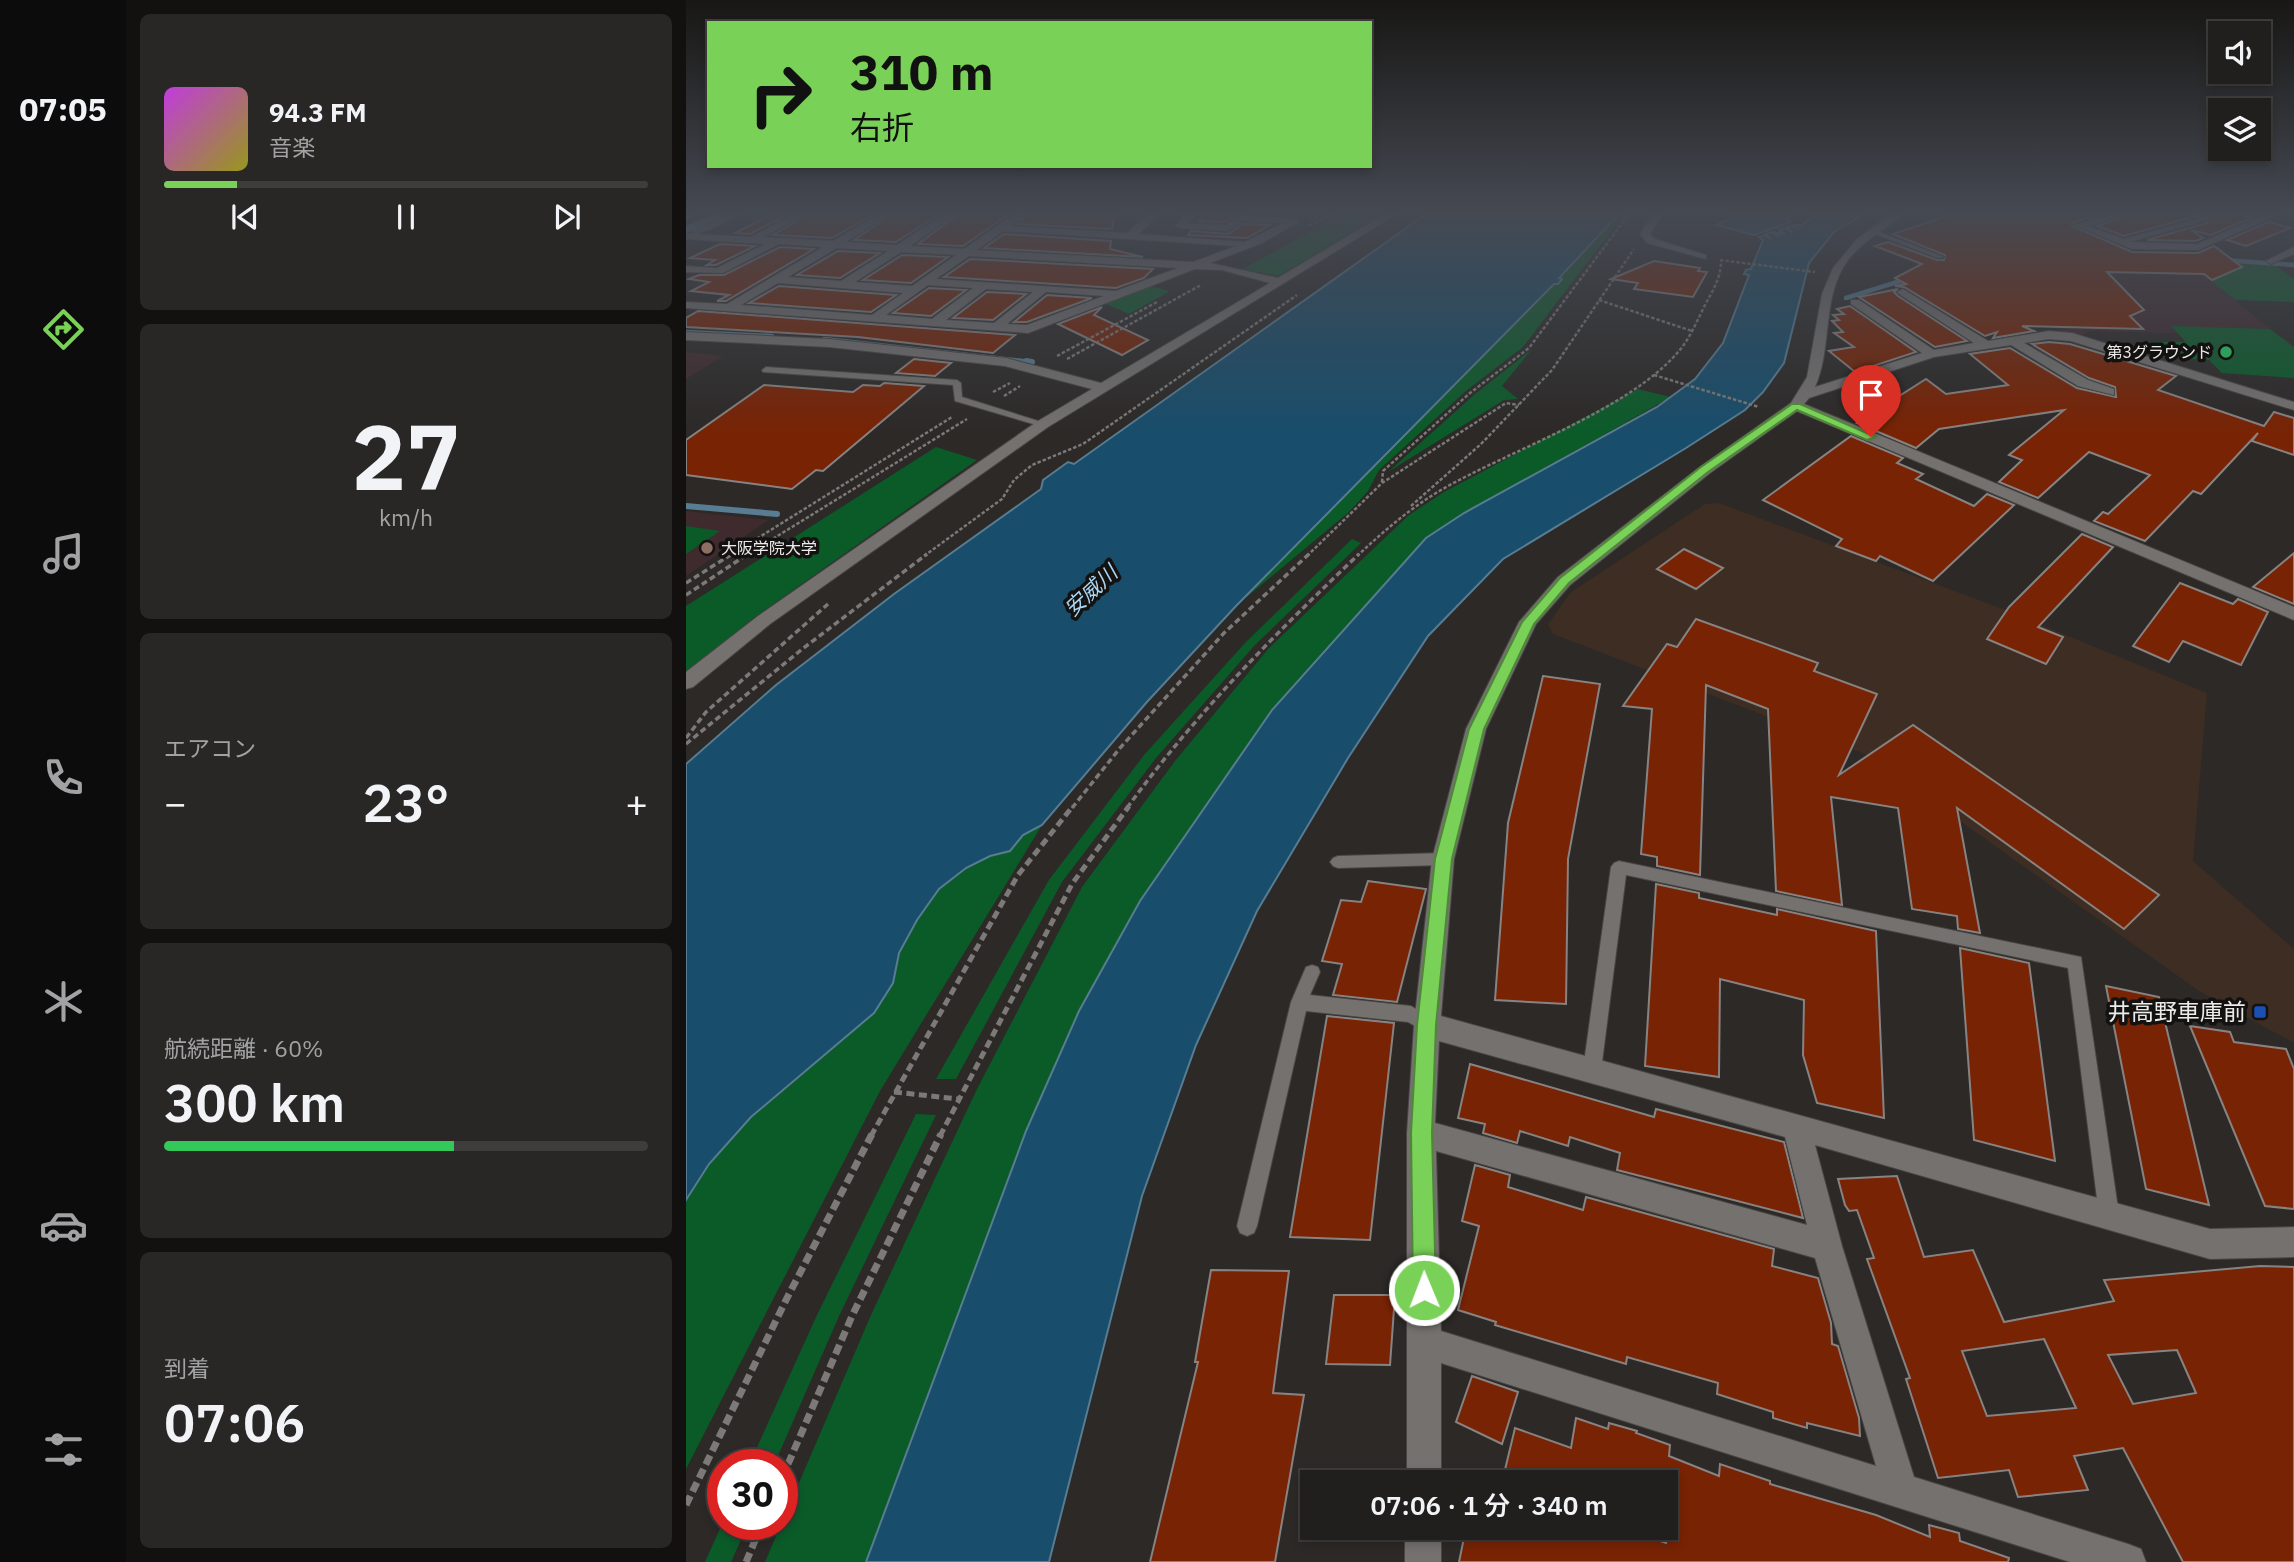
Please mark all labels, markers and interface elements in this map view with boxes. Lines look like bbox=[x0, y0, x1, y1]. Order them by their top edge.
map controls bbox=[2208, 21, 2271, 161]
button: sound bbox=[2208, 21, 2271, 84]
text: 310 m bbox=[850, 40, 994, 103]
icon: right bbox=[735, 49, 826, 140]
text: 07:05 bbox=[19, 88, 107, 130]
text: 94.3 FM bbox=[269, 95, 367, 129]
button: layers bbox=[2208, 98, 2271, 161]
text: 右折 bbox=[850, 106, 914, 148]
text: 音楽 bbox=[269, 132, 315, 162]
icon: previous bbox=[226, 198, 264, 236]
icon: pause bbox=[387, 198, 425, 236]
icon: next bbox=[548, 198, 586, 236]
icon: directions bbox=[39, 305, 88, 354]
place label: 第3グラウンド bbox=[2106, 342, 2212, 362]
marker: 第3グラウンド bbox=[2218, 344, 2234, 360]
pin bbox=[1841, 365, 1901, 437]
icon: arrive bbox=[1852, 376, 1890, 414]
text: 27 bbox=[351, 397, 461, 515]
text: km/h bbox=[379, 502, 433, 532]
icon: music bbox=[39, 529, 88, 578]
place label: 大阪学院大学 bbox=[721, 538, 817, 558]
marker: 大阪学院大学 bbox=[699, 540, 715, 556]
water label: 安威川 bbox=[1058, 557, 1124, 622]
text: エアコン bbox=[164, 733, 256, 763]
icon: phone bbox=[39, 753, 88, 802]
text: 23° bbox=[363, 769, 449, 836]
text: − bbox=[164, 778, 187, 827]
text: + bbox=[625, 778, 648, 827]
icon: climate bbox=[39, 977, 88, 1026]
place label: 井高野車庫前 bbox=[2108, 996, 2246, 1026]
marker: 井高野車庫前 bbox=[2252, 1004, 2268, 1020]
text: 航続距離 · 60% bbox=[164, 1033, 323, 1063]
text: 300 km bbox=[164, 1069, 345, 1136]
icon: car bbox=[39, 1201, 88, 1250]
position arrow bbox=[1387, 1253, 1461, 1327]
text: 到着 bbox=[164, 1353, 210, 1383]
text: 07:06 bbox=[164, 1389, 305, 1456]
icon: filters bbox=[39, 1425, 88, 1474]
speed limit sign: 30 bbox=[707, 1449, 798, 1540]
text: 07:06 · 1 分 · 340 m bbox=[1370, 1488, 1608, 1522]

